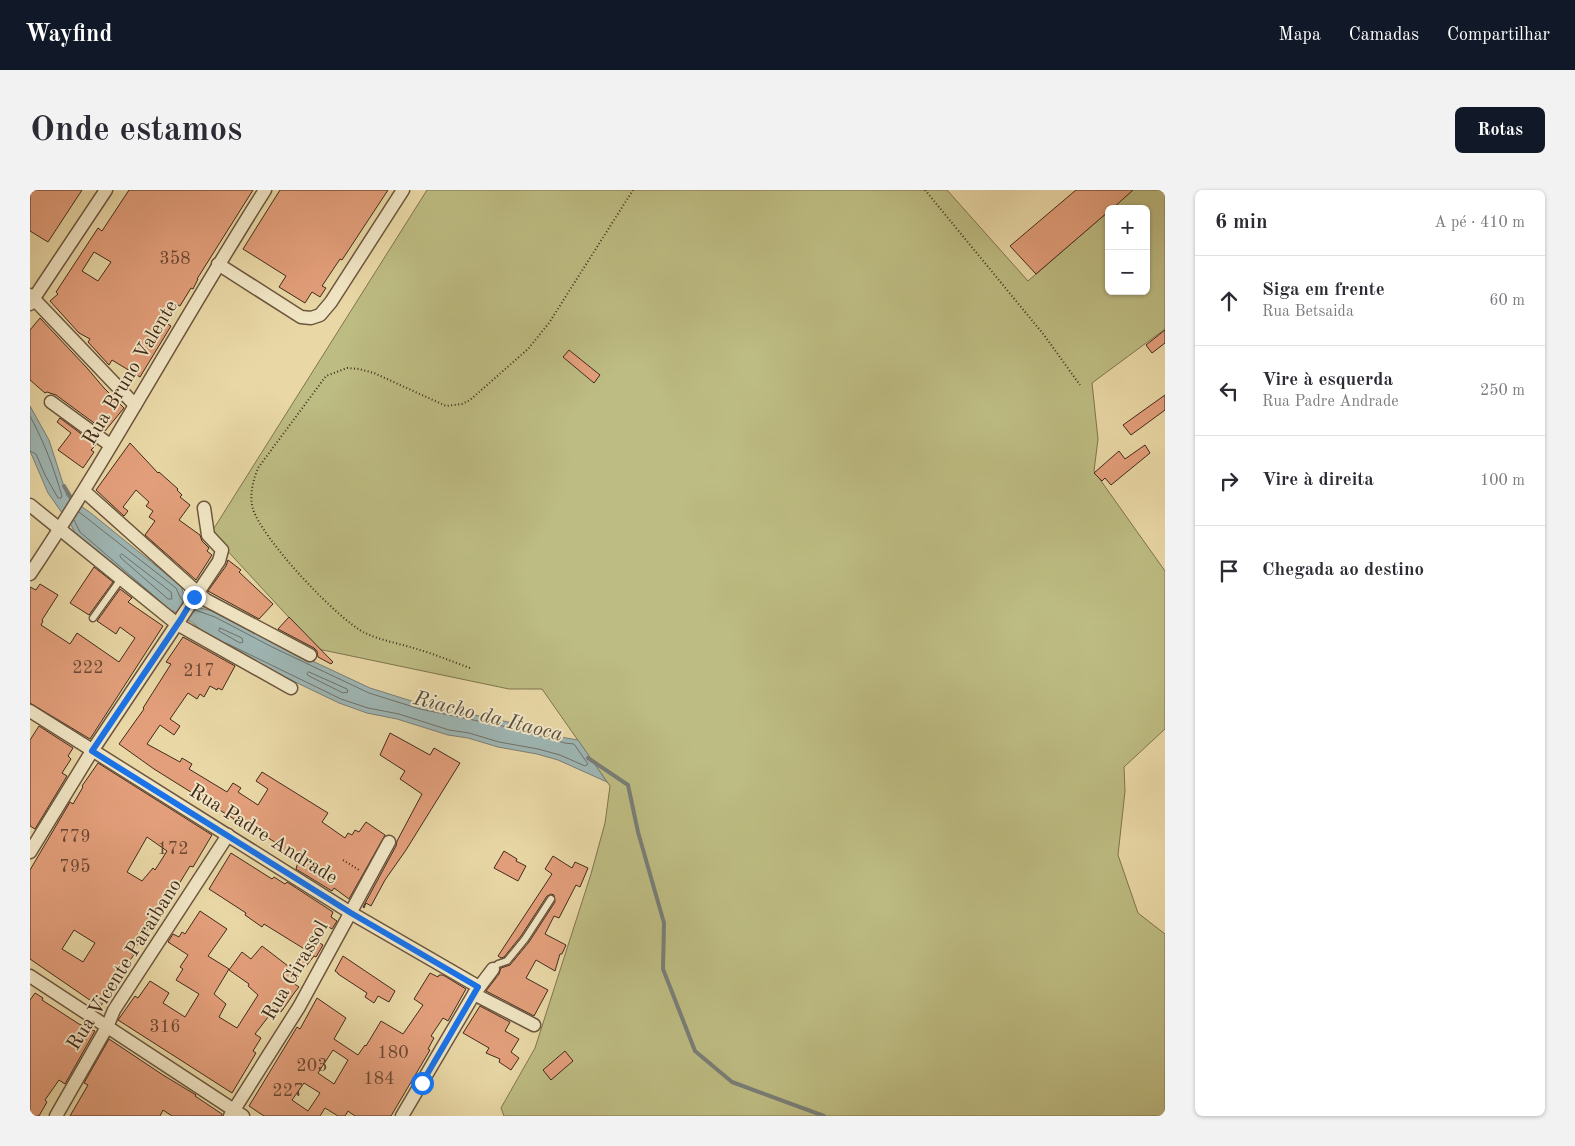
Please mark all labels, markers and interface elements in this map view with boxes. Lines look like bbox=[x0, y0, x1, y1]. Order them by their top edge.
text: Wayfind bbox=[25, 23, 112, 47]
text: Mapa bbox=[1279, 26, 1321, 44]
text: Camadas bbox=[1349, 26, 1419, 44]
text: Compartilhar bbox=[1447, 26, 1550, 44]
button: Rotas bbox=[1455, 107, 1545, 153]
text: Onde estamos bbox=[30, 113, 242, 148]
map controls bbox=[1105, 205, 1150, 295]
button: + bbox=[1105, 205, 1150, 250]
text: 6 min bbox=[1215, 212, 1268, 233]
text: A pé · 410 m bbox=[1434, 215, 1525, 231]
house number: 358 bbox=[159, 250, 191, 268]
button: − bbox=[1105, 250, 1150, 295]
text: Siga em frente bbox=[1262, 281, 1385, 300]
icon: ahead bbox=[1215, 287, 1243, 315]
text: 60 m bbox=[1489, 293, 1525, 309]
street label: Rua Bruno Valente bbox=[80, 297, 182, 449]
text: Rua Betsaida bbox=[1262, 304, 1354, 320]
text: Vire à esquerda bbox=[1262, 371, 1393, 390]
icon: left bbox=[1215, 377, 1243, 405]
text: 250 m bbox=[1480, 383, 1525, 399]
text: Rua Padre Andrade bbox=[1262, 394, 1399, 410]
icon: right bbox=[1215, 467, 1243, 495]
text: Vire à direita bbox=[1262, 471, 1374, 490]
text: 100 m bbox=[1480, 473, 1525, 489]
icon: arrive bbox=[1215, 557, 1243, 585]
text: Chegada ao destino bbox=[1262, 561, 1424, 580]
route end bbox=[183, 586, 206, 609]
house number: 222 bbox=[72, 659, 104, 677]
house number: 217 bbox=[183, 662, 215, 680]
water label: Riacho da Itaoca bbox=[410, 688, 565, 746]
street label: Rua Padre Andrade bbox=[185, 781, 341, 889]
house number: 779 bbox=[59, 828, 91, 846]
house number: 172 bbox=[157, 840, 189, 858]
house number: 795 bbox=[59, 858, 91, 876]
street label: Rua Vicente Paraibano bbox=[64, 876, 186, 1054]
street label: Rua Girassol bbox=[260, 918, 332, 1024]
house number: 316 bbox=[149, 1018, 181, 1036]
house number: 180 bbox=[377, 1044, 409, 1062]
house number: 203 bbox=[296, 1057, 328, 1075]
house number: 184 bbox=[363, 1070, 395, 1088]
route start bbox=[411, 1072, 434, 1095]
house number: 227 bbox=[272, 1082, 304, 1100]

